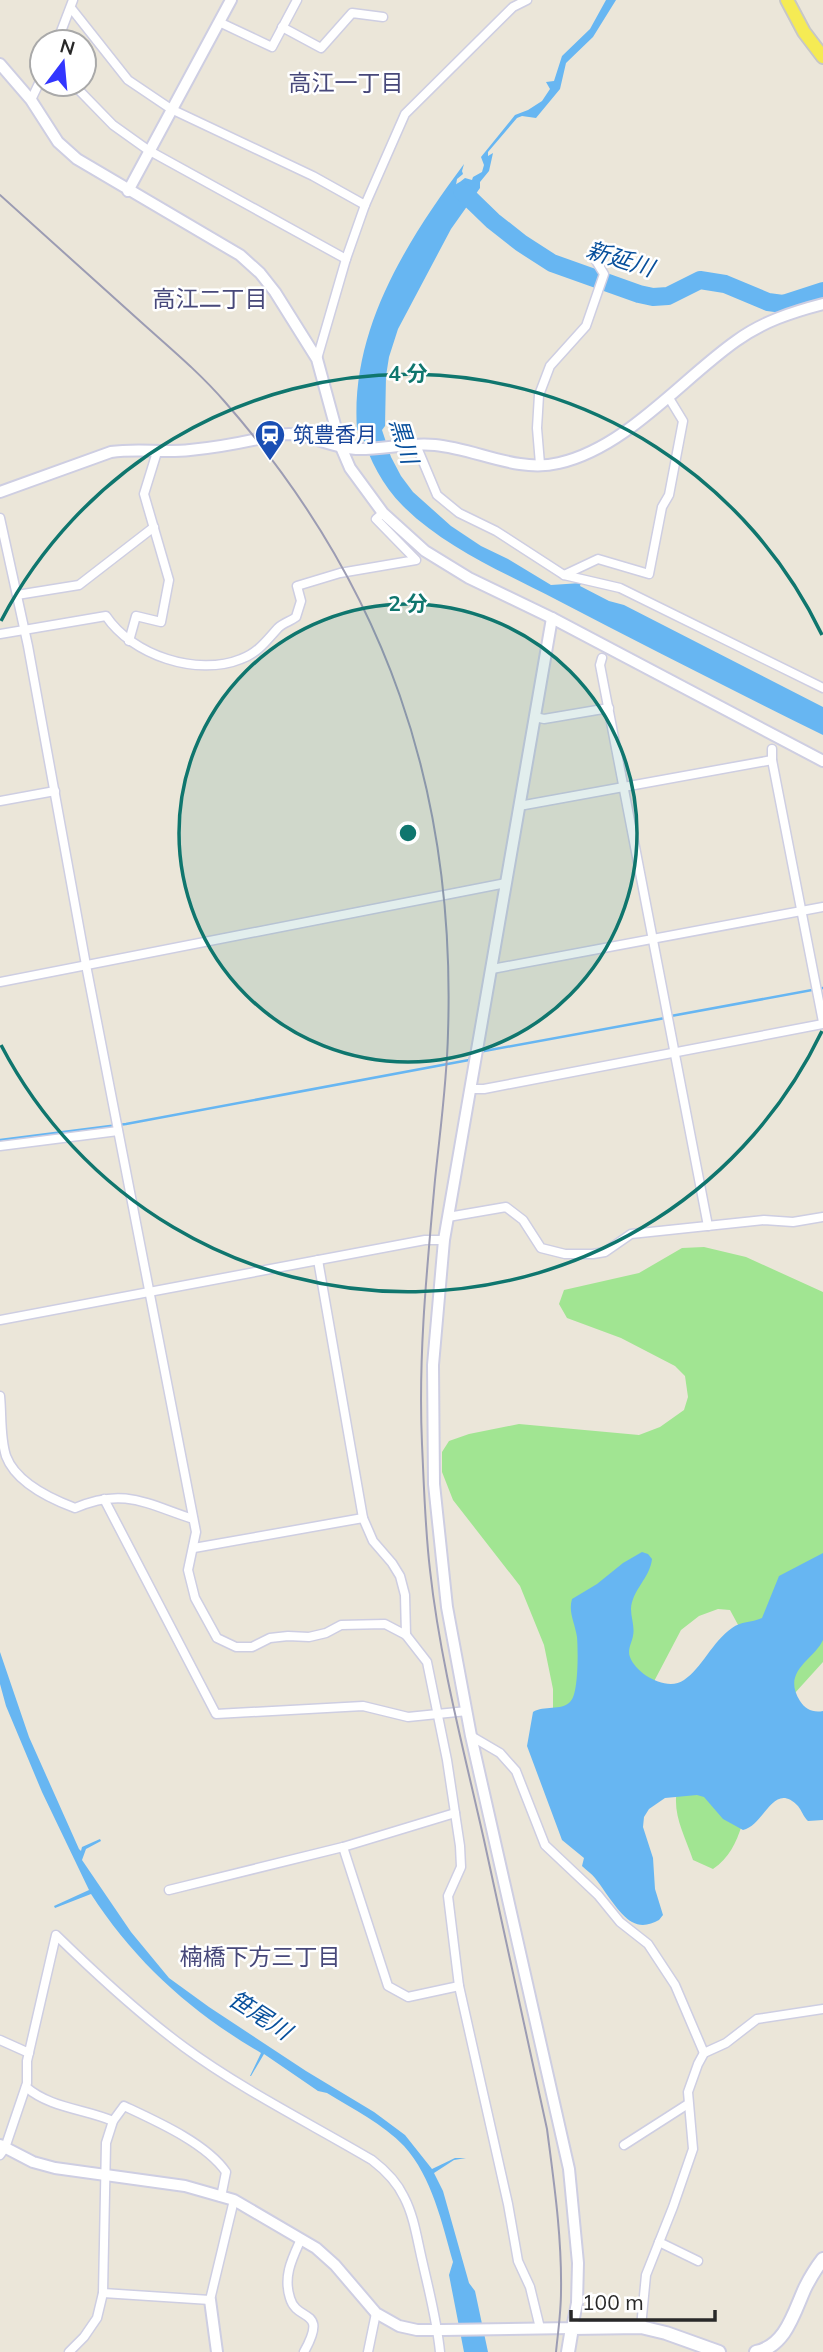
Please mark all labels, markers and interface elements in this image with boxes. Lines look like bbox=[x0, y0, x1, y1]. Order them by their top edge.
north arrow bbox=[28, 28, 98, 98]
text: N bbox=[57, 33, 78, 60]
district label: 高江一丁目 bbox=[289, 68, 404, 97]
water label: 新延川 bbox=[583, 235, 660, 283]
district label: 高江二丁目 bbox=[153, 284, 268, 313]
text: 4 分 bbox=[388, 360, 428, 386]
water label: 黒川 bbox=[384, 415, 426, 470]
station icon: 筑豊香月 bbox=[253, 418, 287, 462]
place label: 筑豊香月 bbox=[293, 421, 377, 447]
text: 2 分 bbox=[388, 590, 428, 616]
centre of rings bbox=[396, 821, 420, 845]
district label: 楠橋下方三丁目 bbox=[180, 1942, 341, 1971]
water label: 笹尾川 bbox=[223, 1984, 300, 2047]
scale bar bbox=[571, 2278, 714, 2322]
text: 100 m bbox=[582, 2289, 644, 2315]

